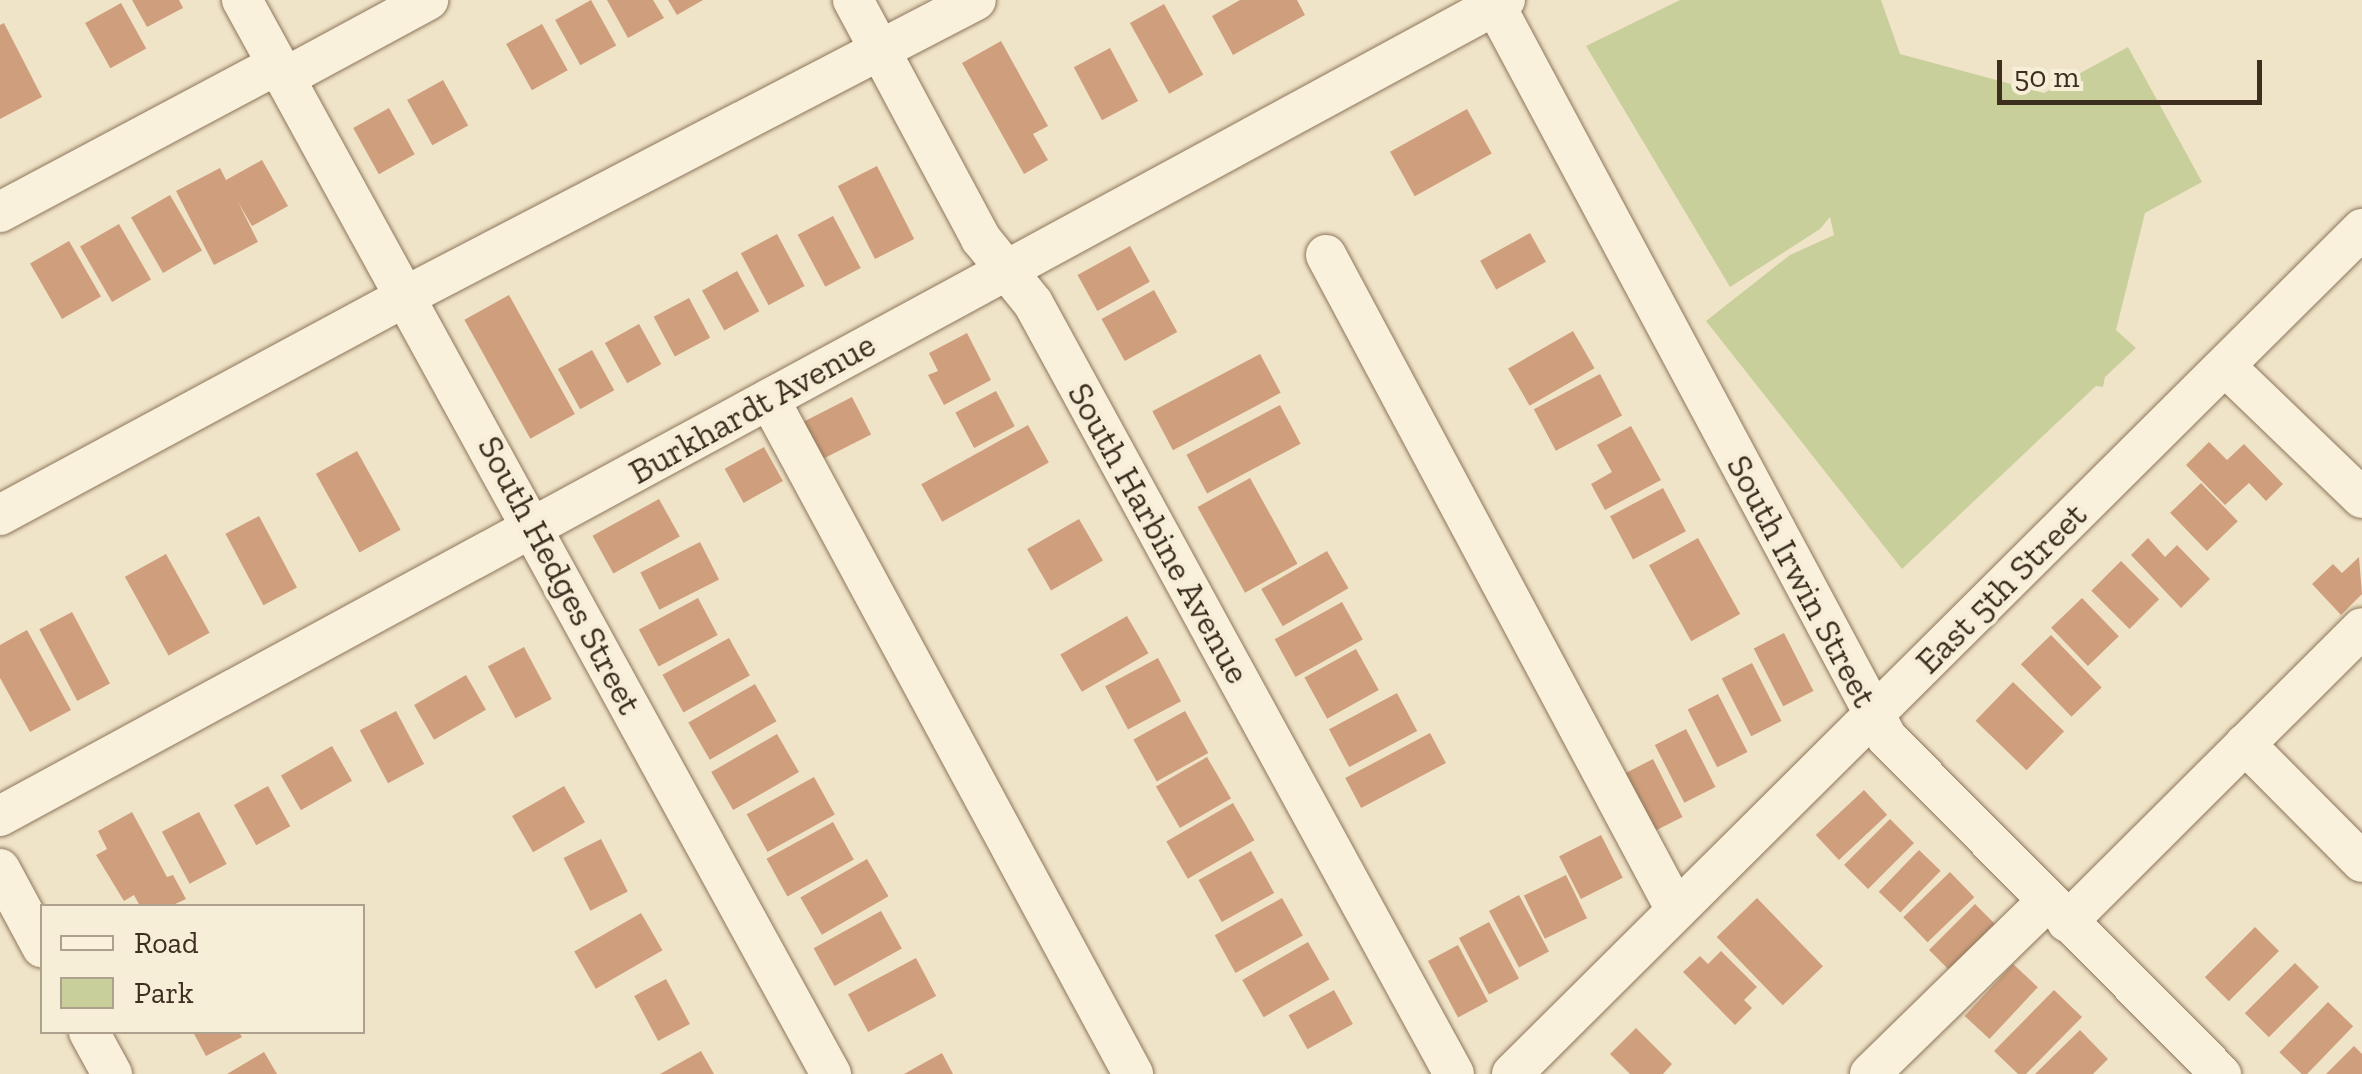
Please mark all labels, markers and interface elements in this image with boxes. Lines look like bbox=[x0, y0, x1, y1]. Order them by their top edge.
scale bar bbox=[2002, 40, 2267, 102]
text: 50 m bbox=[2014, 59, 2079, 95]
street label: Burkhardt Avenue bbox=[621, 323, 883, 493]
street label: South Harbine Avenue bbox=[1059, 375, 1259, 691]
street label: South Hedges Street bbox=[469, 429, 651, 721]
street label: South Irwin Street bbox=[1718, 448, 1886, 714]
street label: East 5th Street bbox=[1907, 494, 2095, 682]
legend bbox=[40, 904, 365, 1034]
text: Road bbox=[134, 925, 199, 961]
text: Park bbox=[134, 975, 194, 1011]

